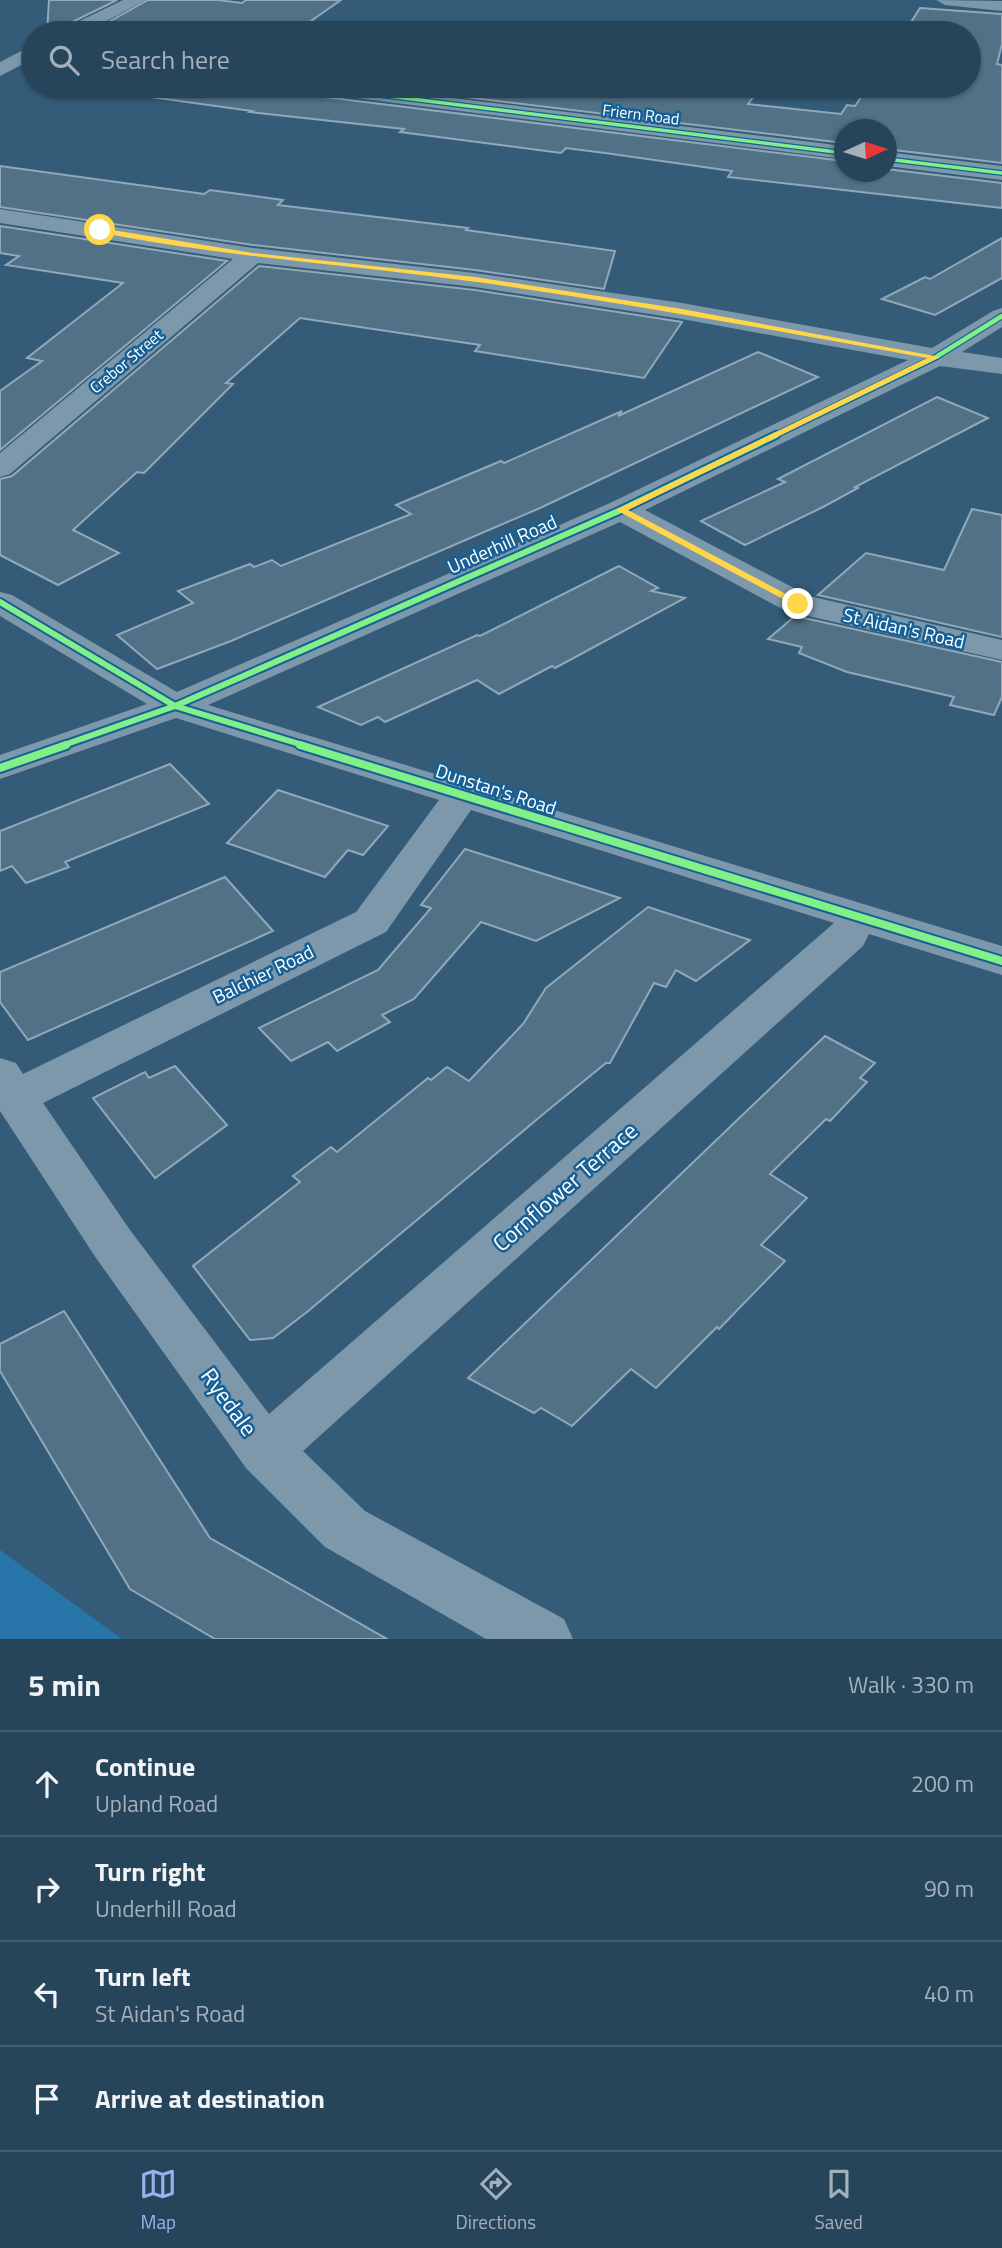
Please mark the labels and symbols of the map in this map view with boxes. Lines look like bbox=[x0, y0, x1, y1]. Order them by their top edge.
street label: Friern Road bbox=[601, 97, 681, 131]
north arrow bbox=[834, 119, 897, 182]
route start bbox=[84, 214, 115, 245]
street label: Crebor Street bbox=[84, 323, 168, 399]
street label: Underhill Road bbox=[442, 506, 561, 581]
route end bbox=[782, 588, 813, 619]
street label: St Aidan's Road bbox=[840, 599, 968, 656]
street label: Dunstan's Road bbox=[432, 755, 560, 822]
street label: Balchier Road bbox=[207, 936, 318, 1011]
street label: Cornflower Terrace bbox=[484, 1114, 645, 1260]
street label: Ryedale bbox=[193, 1360, 266, 1443]

